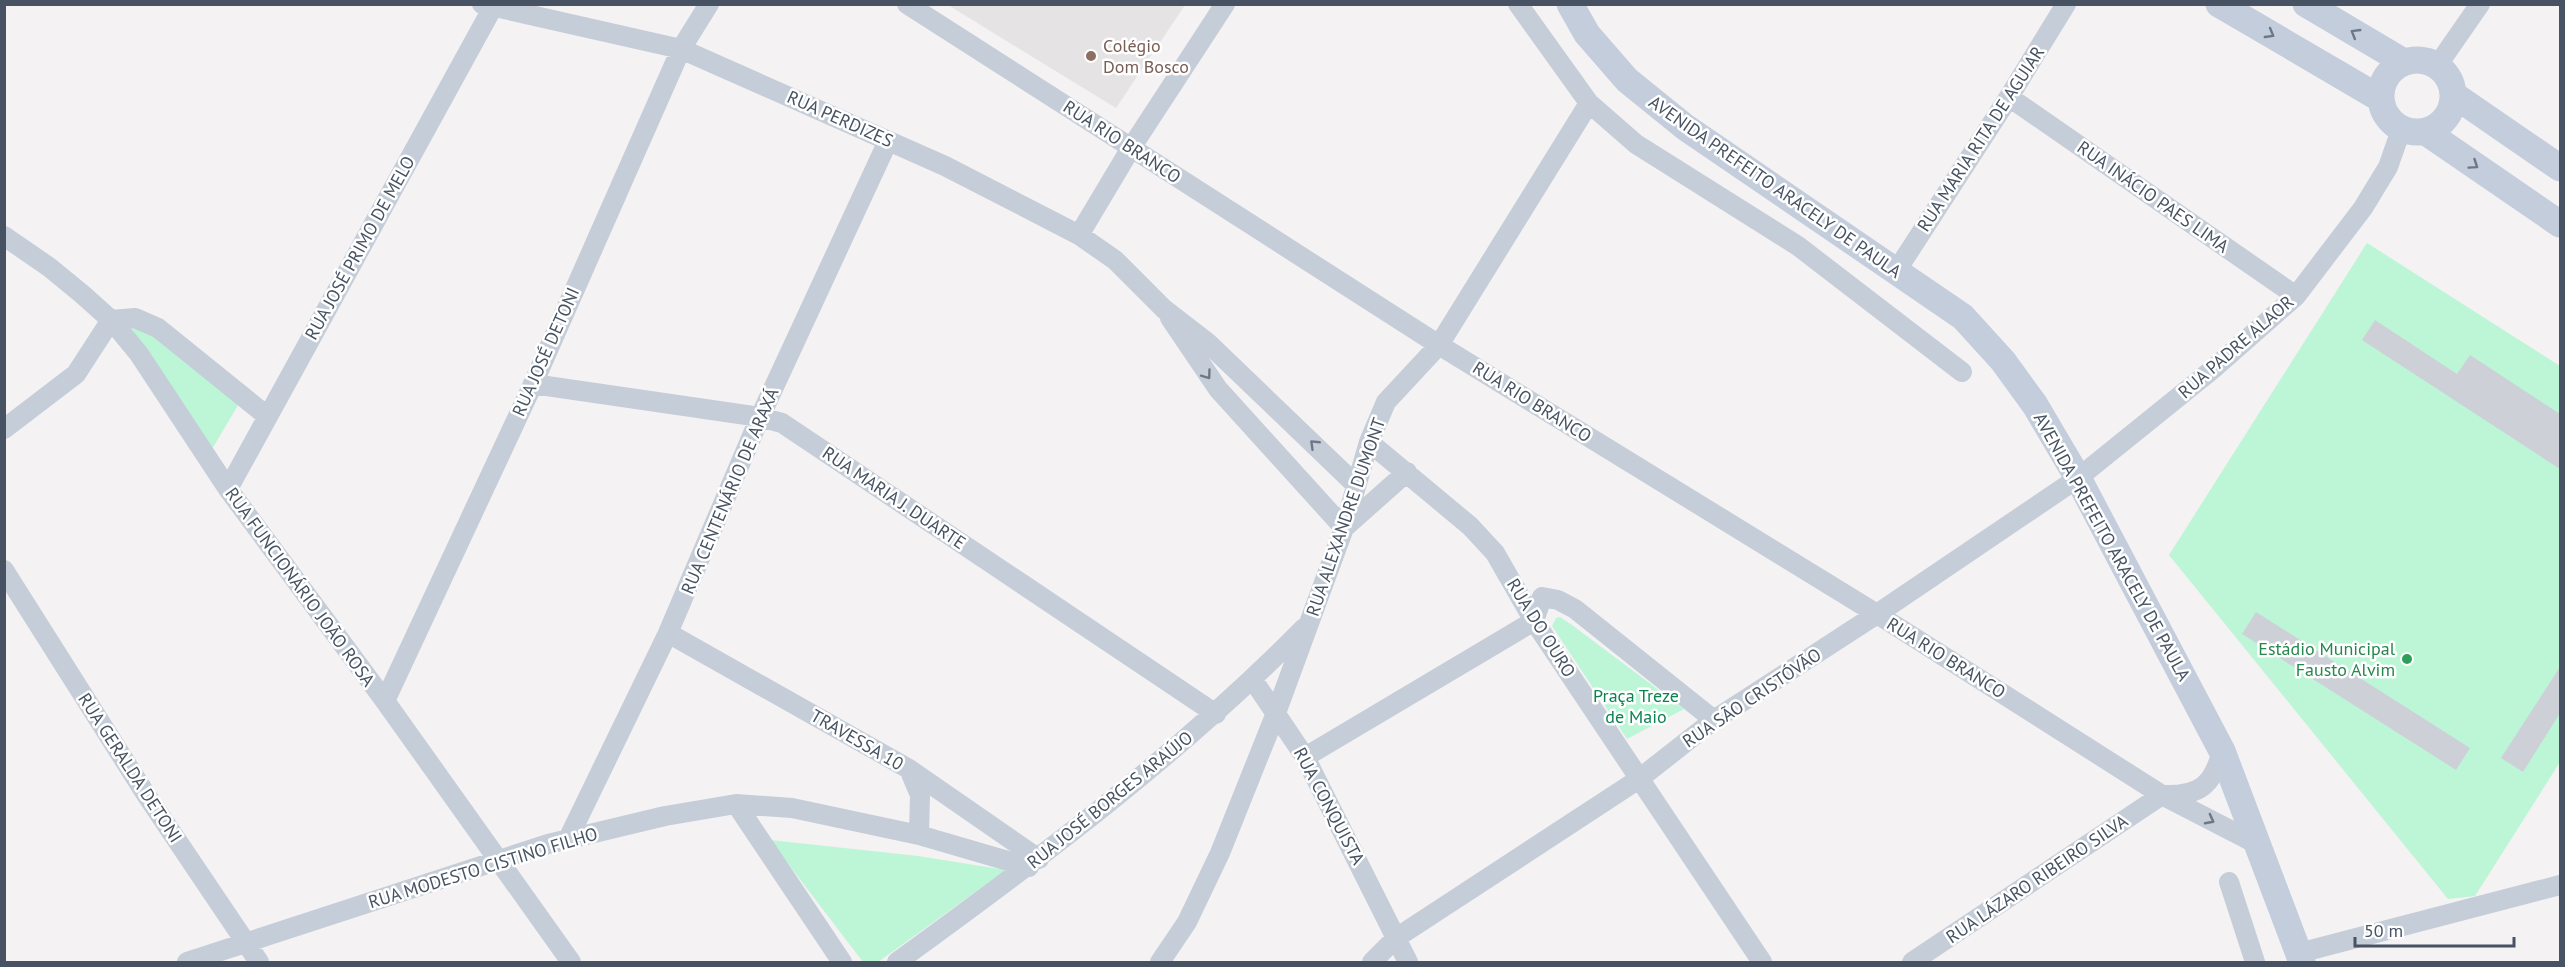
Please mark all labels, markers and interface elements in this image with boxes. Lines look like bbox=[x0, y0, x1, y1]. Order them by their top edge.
one-way arrow bbox=[2264, 27, 2274, 38]
one-way arrow bbox=[2351, 29, 2361, 41]
place label: Colégio Dom Bosco bbox=[1103, 34, 1189, 78]
street label: RUA MARIA RITA DE AGUIAR bbox=[1912, 41, 2049, 236]
marker: Colégio Dom Bosco bbox=[1084, 49, 1098, 63]
street label: RUA PERDIZES bbox=[784, 85, 897, 152]
street label: AVENIDA PREFEITO ARACELY DE PAULA bbox=[1645, 90, 1906, 283]
street label: RUA RIO BRANCO bbox=[1059, 95, 1185, 188]
street label: RUA INÁCIO PAES LIMA bbox=[2073, 136, 2234, 258]
street label: RUA JOSÉ PRIMO DE MELO bbox=[299, 152, 420, 344]
one-way arrow bbox=[2468, 158, 2479, 169]
street label: RUA JOSÉ DETONI bbox=[507, 284, 584, 420]
street label: RUA PADRE ALAOR bbox=[2173, 290, 2298, 403]
street label: RUA RIO BRANCO bbox=[1469, 356, 1596, 447]
one-way arrow bbox=[1200, 368, 1211, 379]
street label: RUA CENTENÁRIO DE ARAXÁ bbox=[676, 384, 784, 597]
street label: AVENIDA PREFEITO ARACELY DE PAULA bbox=[2029, 409, 2196, 685]
street label: RUA ALEXANDRE DUMONT bbox=[1301, 415, 1390, 619]
one-way arrow bbox=[1310, 440, 1320, 451]
street label: RUA MARIA J. DUARTE bbox=[818, 441, 970, 554]
street label: RUA FUNCIONÁRIO JOÃO ROSA bbox=[220, 483, 381, 691]
street label: RUA DO OURO bbox=[1502, 574, 1581, 681]
street label: RUA RIO BRANCO bbox=[1883, 612, 2010, 703]
place label: Estádio Municipal Fausto Alvim bbox=[2258, 637, 2396, 681]
street label: RUA SÃO CRISTÓVÃO bbox=[1678, 643, 1825, 753]
marker: Estádio Municipal Fausto Alvim bbox=[2400, 652, 2414, 666]
park label: Praça Treze de Maio bbox=[1593, 684, 1679, 728]
street label: RUA GERALDA DETONI bbox=[73, 689, 187, 847]
street label: TRAVESSA 10 bbox=[807, 704, 908, 775]
street label: RUA JOSÉ BORGES ARAÚJO bbox=[1022, 726, 1197, 873]
street label: RUA CONQUISTA bbox=[1289, 743, 1370, 869]
street label: RUA LÁZARO RIBEIRO SILVA bbox=[1941, 809, 2132, 948]
one-way arrow bbox=[2204, 813, 2215, 824]
street label: RUA MODESTO CISTINO FILHO bbox=[365, 822, 600, 913]
scale bar bbox=[2355, 910, 2514, 948]
text: 50 m bbox=[2364, 919, 2403, 942]

